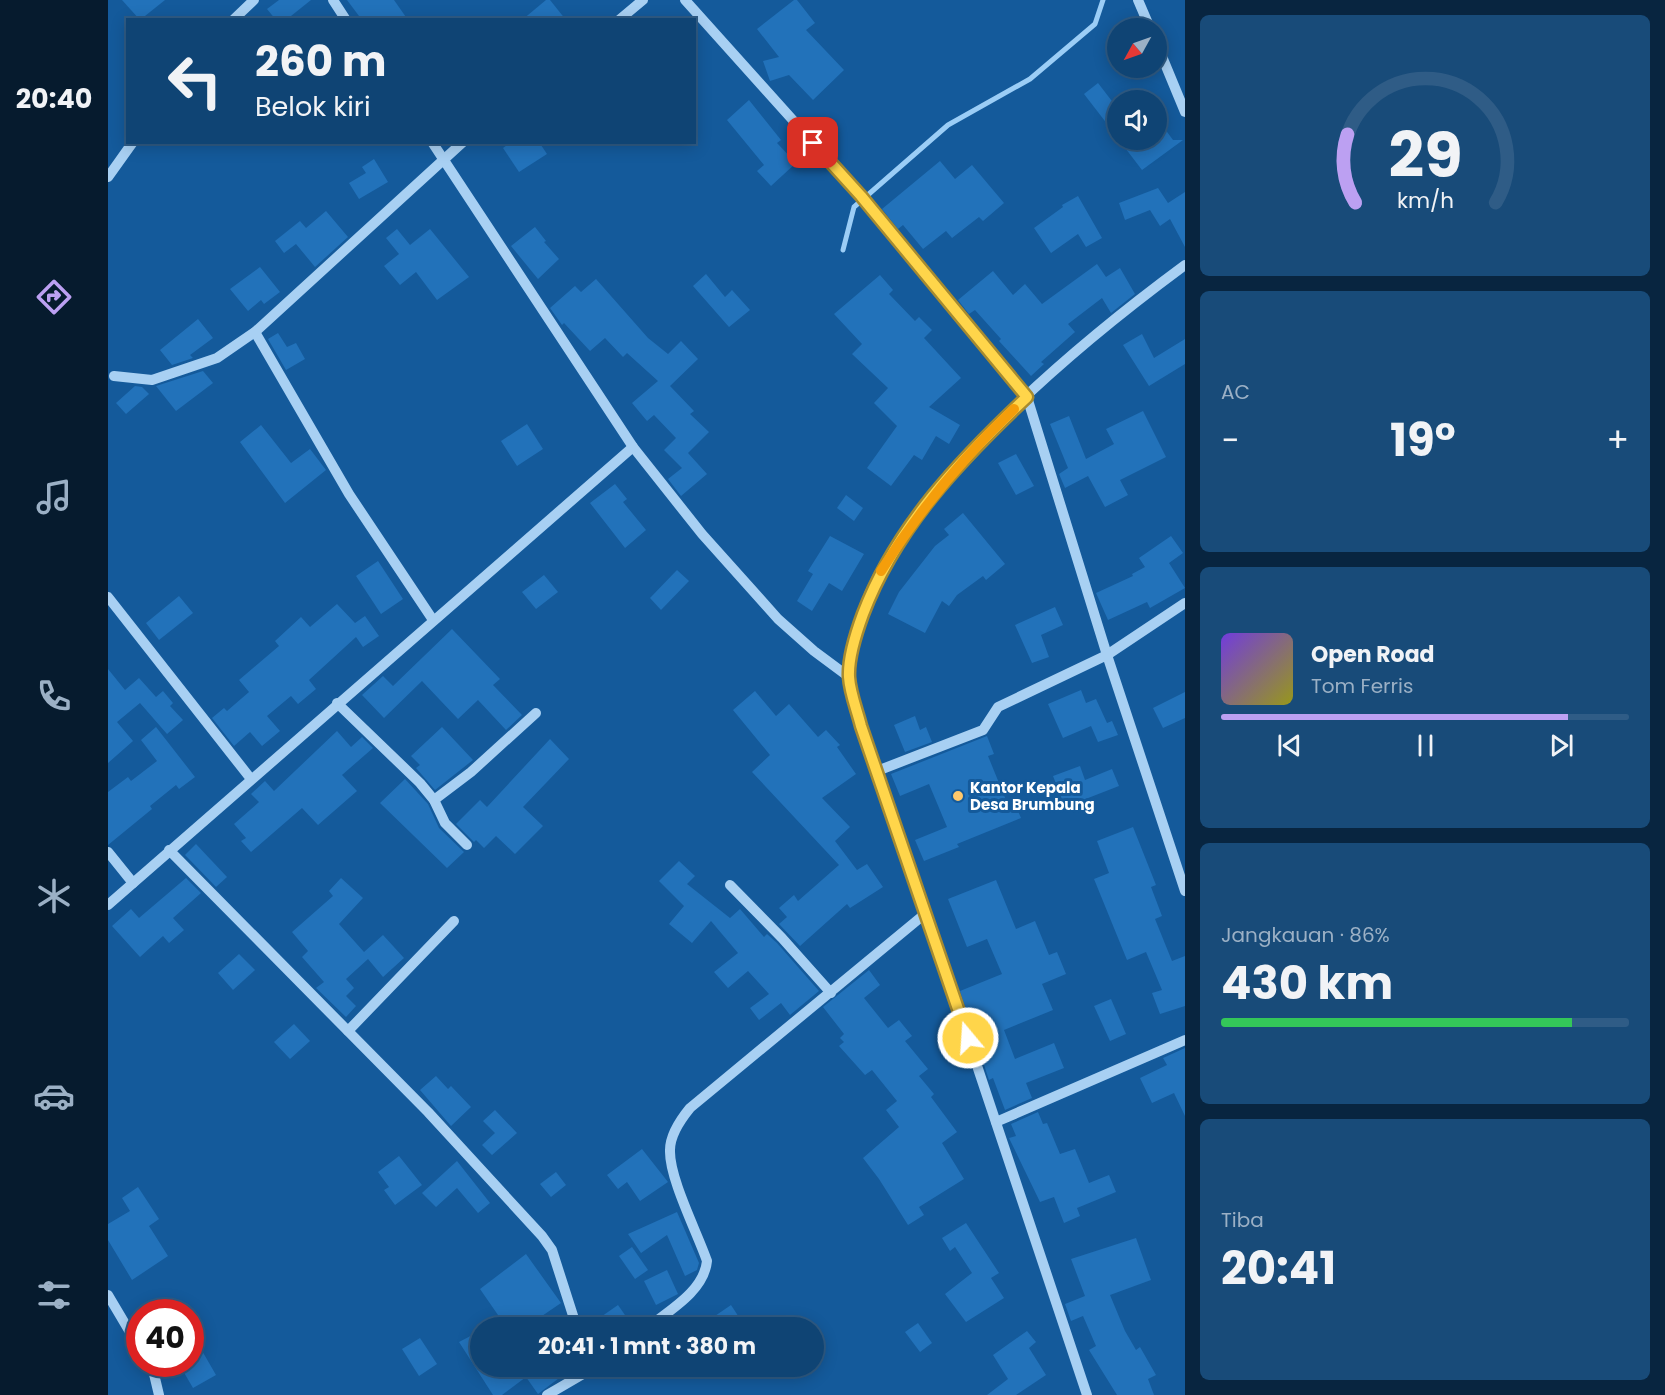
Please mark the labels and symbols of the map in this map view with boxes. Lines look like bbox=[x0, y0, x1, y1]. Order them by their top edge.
north arrow bbox=[1107, 18, 1167, 78]
pin bbox=[787, 117, 838, 168]
place label: Kantor Kepala Desa Brumbung bbox=[970, 777, 1095, 815]
marker: Kantor Kepala Desa Brumbung bbox=[951, 789, 965, 803]
position arrow bbox=[936, 1006, 1000, 1070]
speed limit sign: 40 bbox=[126, 1299, 204, 1377]

